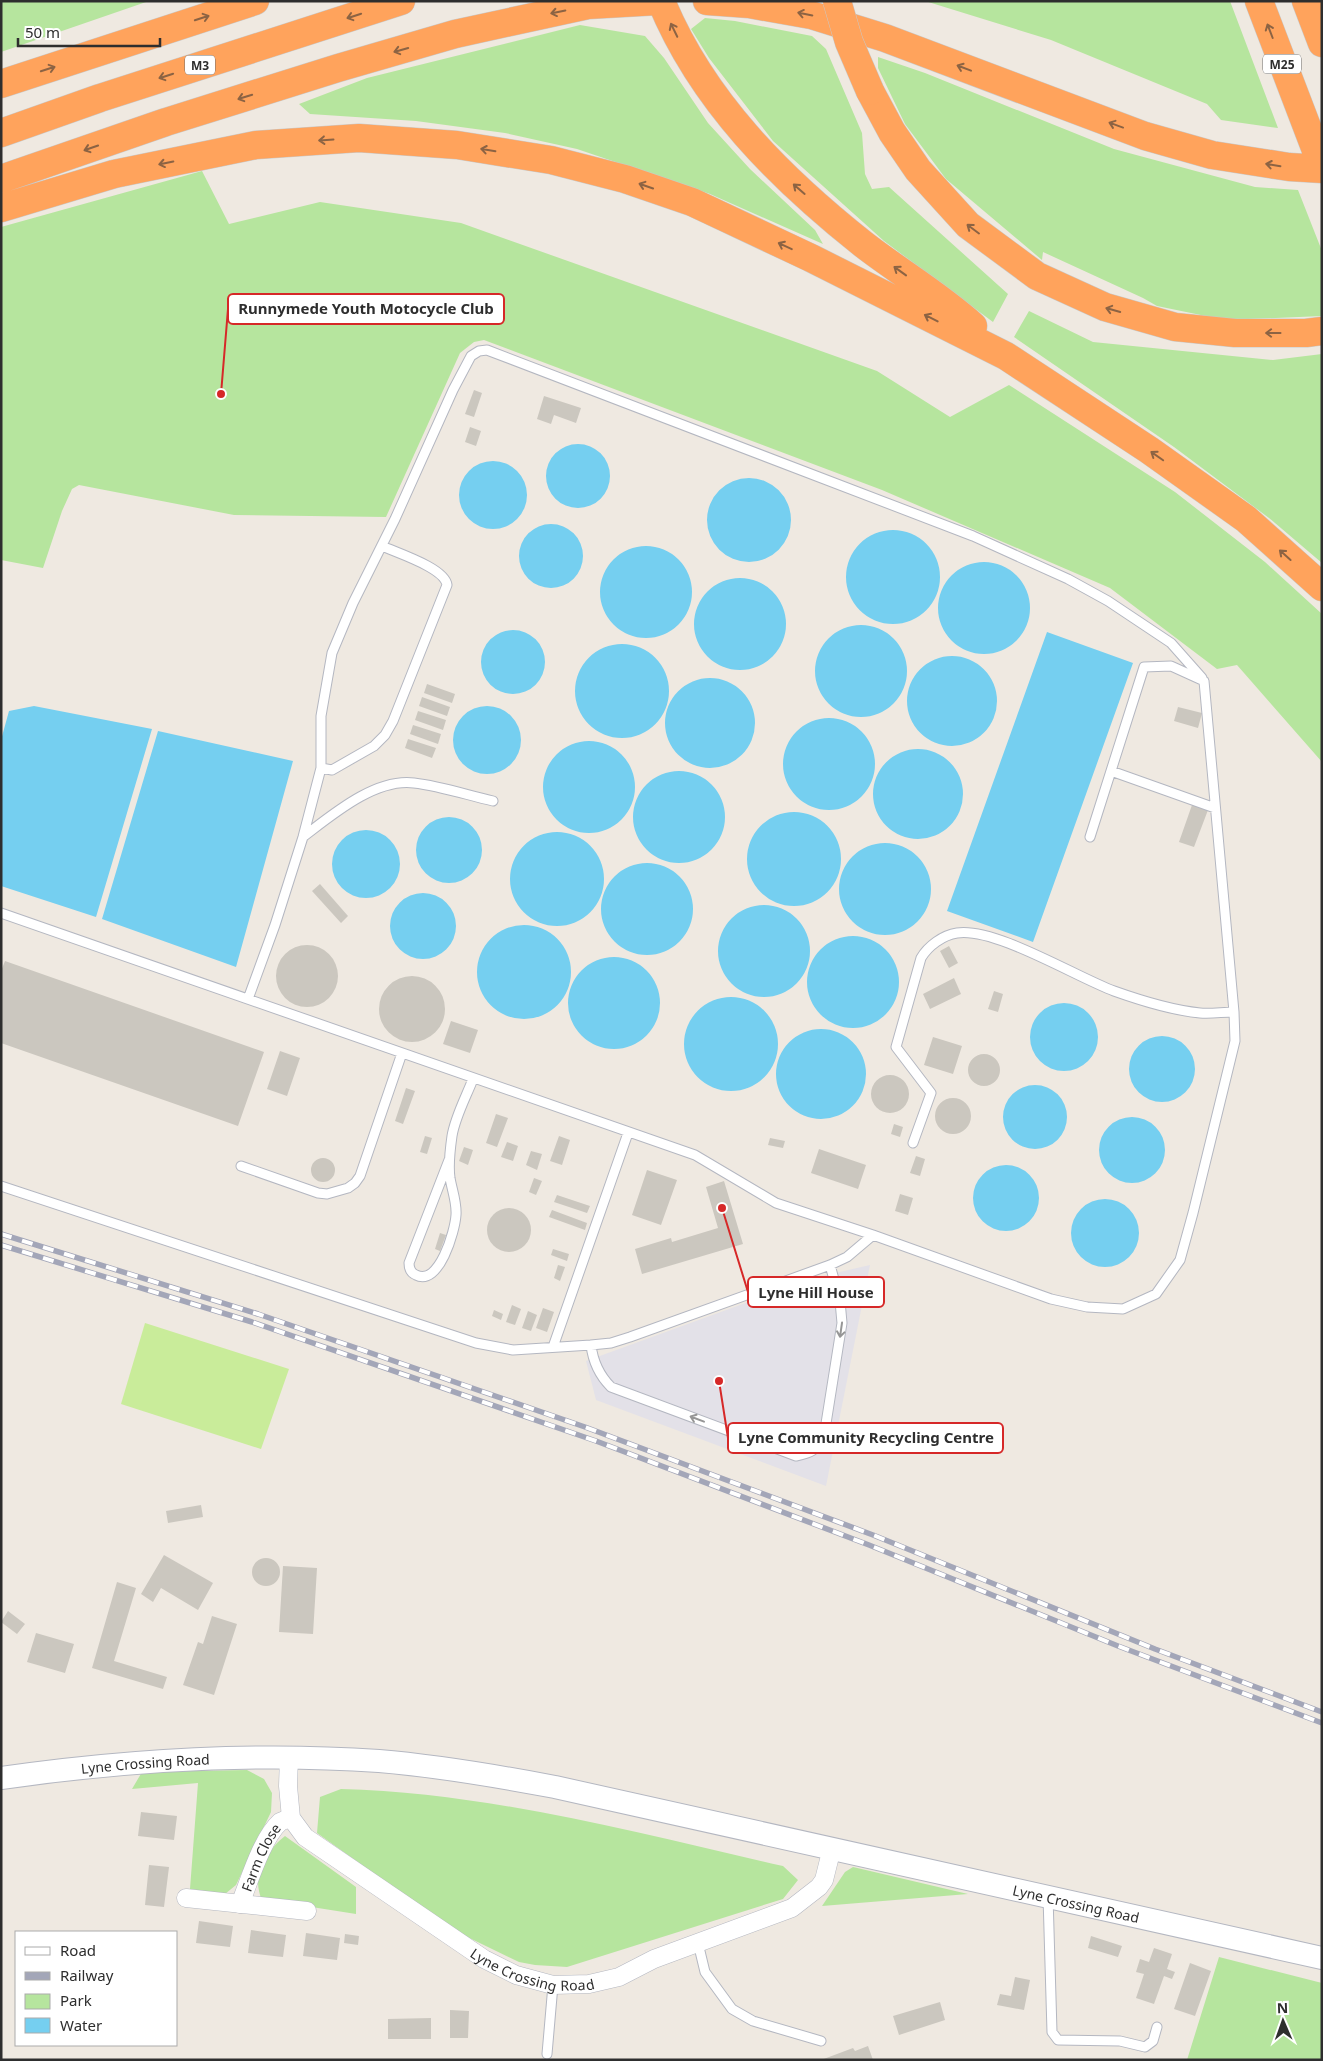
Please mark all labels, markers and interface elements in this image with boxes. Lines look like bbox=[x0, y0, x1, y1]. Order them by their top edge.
one-way arrow bbox=[551, 8, 567, 17]
one-way arrow bbox=[797, 9, 813, 18]
one-way arrow bbox=[347, 12, 363, 21]
one-way arrow bbox=[193, 13, 209, 22]
scale bar bbox=[18, 15, 160, 47]
text: 50 m bbox=[25, 22, 60, 42]
one-way arrow bbox=[669, 23, 679, 38]
one-way arrow bbox=[1265, 24, 1274, 39]
one-way arrow bbox=[393, 45, 409, 55]
road number: M25 bbox=[1263, 54, 1301, 74]
road number: M3 bbox=[185, 56, 215, 74]
one-way arrow bbox=[957, 63, 972, 72]
one-way arrow bbox=[39, 64, 55, 73]
one-way arrow bbox=[159, 72, 175, 82]
one-way arrow bbox=[238, 93, 254, 103]
one-way arrow bbox=[1109, 120, 1124, 129]
one-way arrow bbox=[318, 135, 334, 145]
one-way arrow bbox=[84, 144, 99, 153]
one-way arrow bbox=[480, 144, 496, 154]
one-way arrow bbox=[158, 159, 174, 169]
one-way arrow bbox=[1266, 159, 1282, 169]
one-way arrow bbox=[639, 181, 654, 190]
one-way arrow bbox=[793, 183, 806, 194]
one-way arrow bbox=[967, 224, 980, 235]
one-way arrow bbox=[778, 241, 793, 250]
one-way arrow bbox=[894, 265, 907, 276]
callout: Runnymede Youth Motocycle Club bbox=[228, 294, 504, 324]
text: Runnymede Youth Motocycle Club bbox=[238, 298, 494, 318]
one-way arrow bbox=[1106, 304, 1122, 314]
one-way arrow bbox=[924, 313, 939, 322]
one-way arrow bbox=[1265, 328, 1282, 338]
one-way arrow bbox=[1150, 451, 1164, 461]
one-way arrow bbox=[1279, 549, 1292, 561]
callout: Lyne Hill House bbox=[748, 1277, 884, 1307]
text: Lyne Hill House bbox=[758, 1282, 874, 1302]
one-way arrow bbox=[836, 1321, 846, 1337]
one-way arrow bbox=[690, 1414, 705, 1423]
callout: Lyne Community Recycling Centre bbox=[728, 1423, 1003, 1453]
text: Lyne Community Recycling Centre bbox=[738, 1427, 994, 1447]
street label: Lyne Crossing Road bbox=[80, 1749, 210, 1777]
street label: Farm Close bbox=[236, 1819, 284, 1894]
street label: Lyne Crossing Road bbox=[1011, 1880, 1141, 1927]
legend bbox=[15, 1931, 178, 2046]
text: Road bbox=[60, 1940, 96, 1960]
street label: Lyne Crossing Road bbox=[467, 1943, 596, 1995]
text: Railway bbox=[60, 1965, 114, 1985]
text: Park bbox=[60, 1990, 92, 2010]
north arrow bbox=[1258, 1996, 1308, 2046]
text: N bbox=[1277, 1998, 1289, 2017]
text: Water bbox=[60, 2015, 102, 2035]

